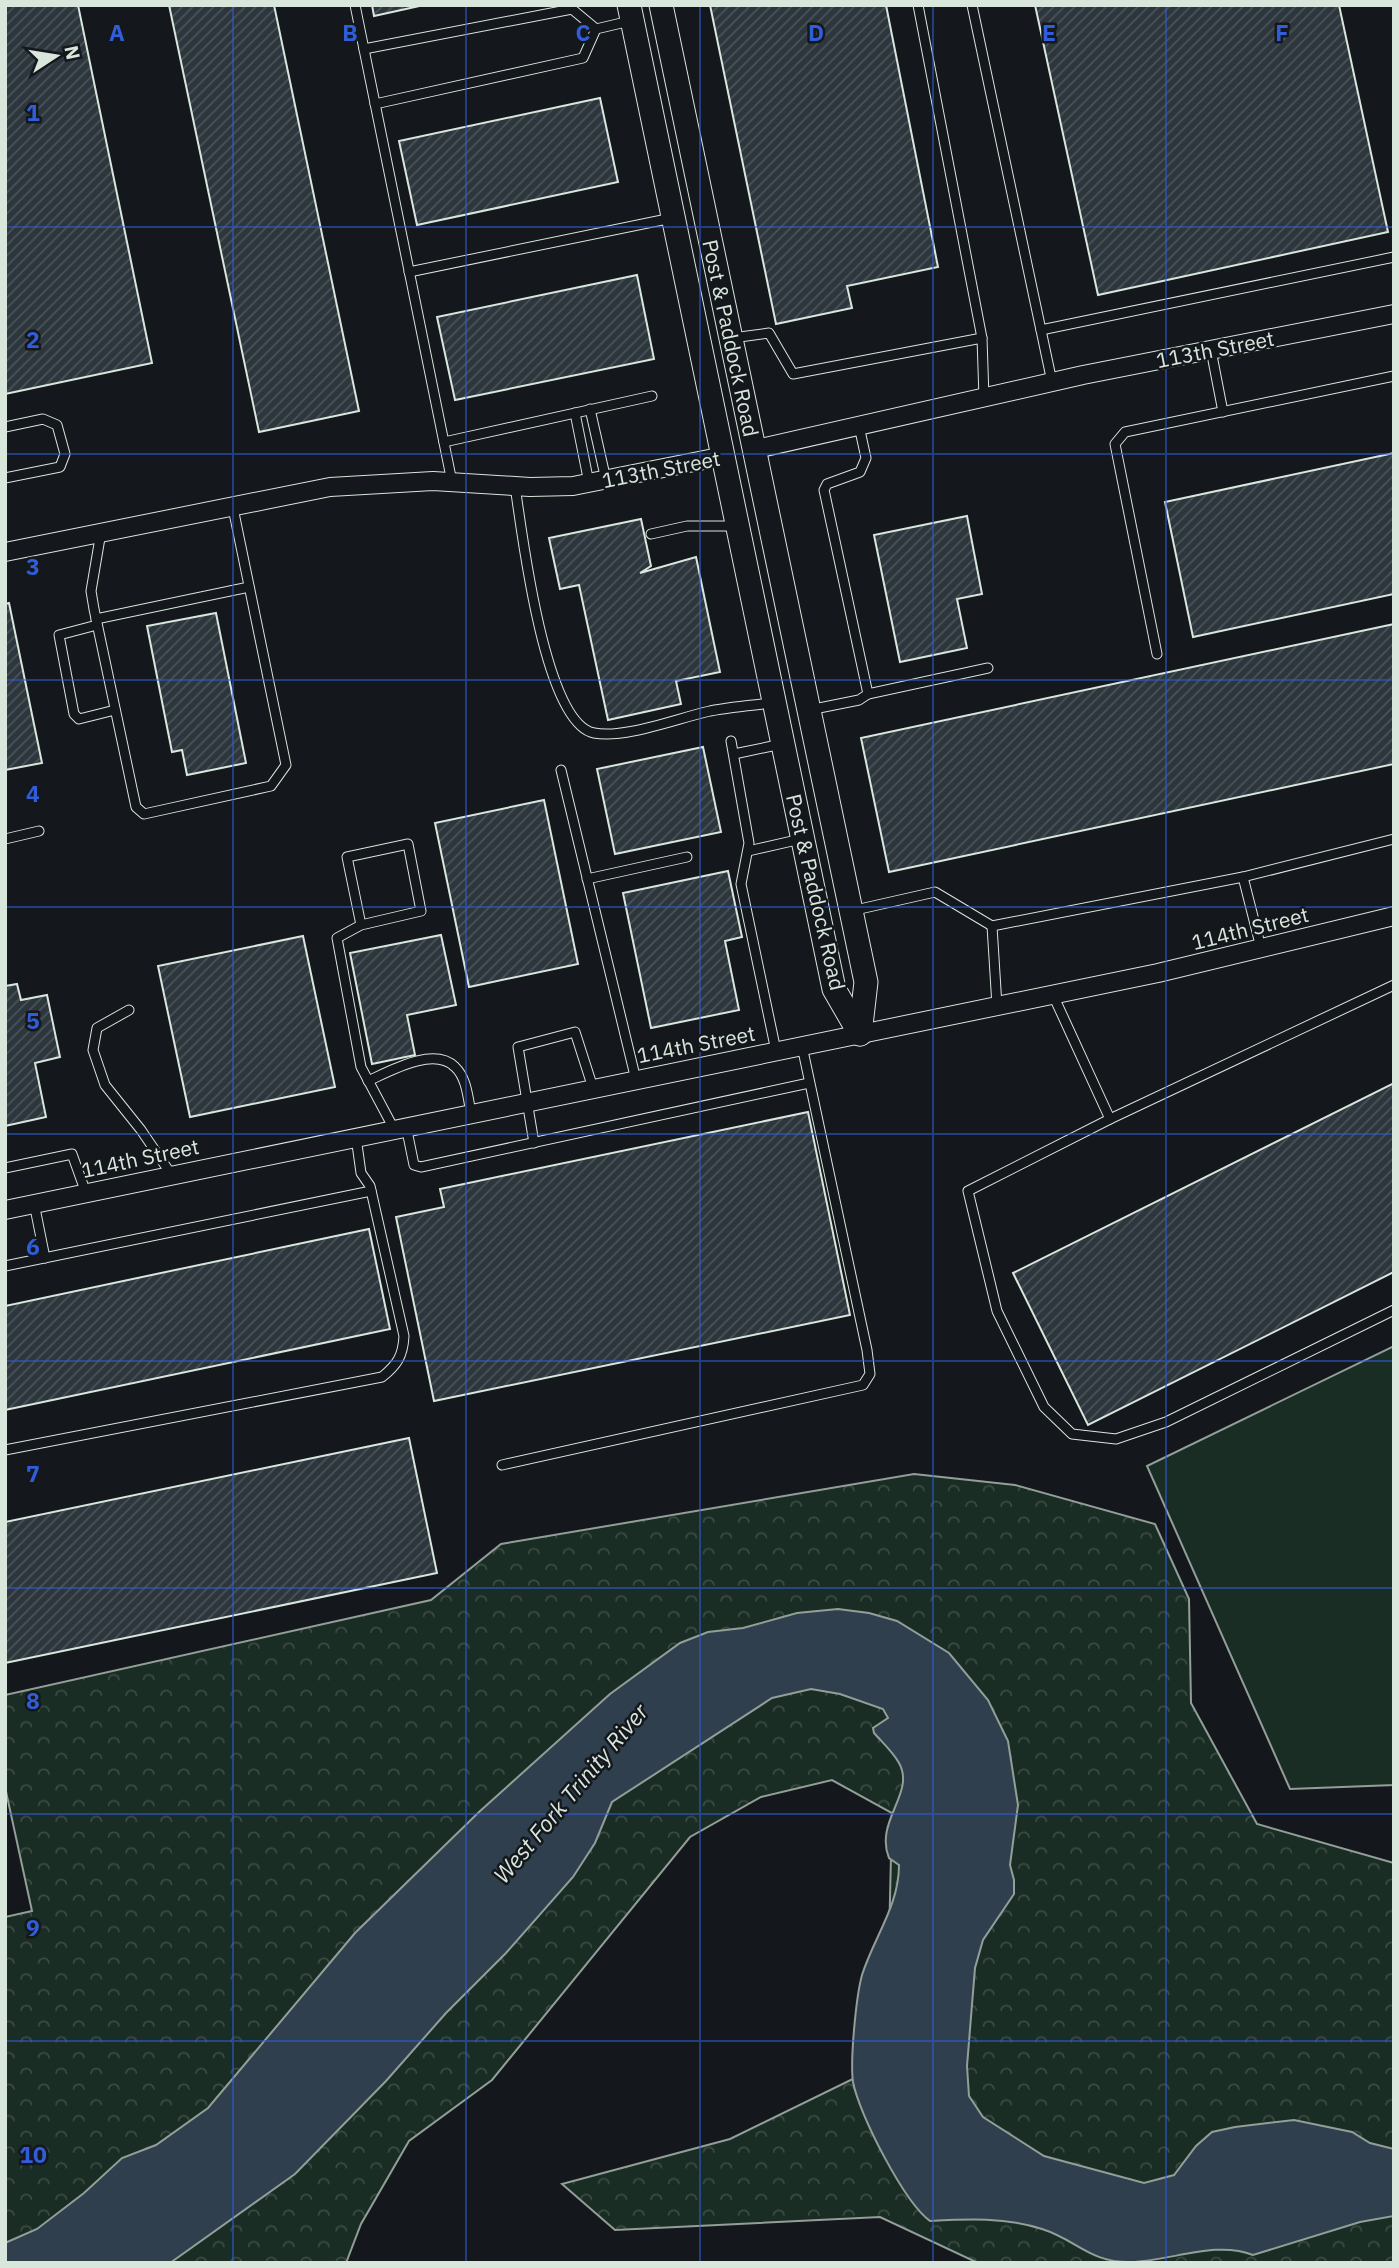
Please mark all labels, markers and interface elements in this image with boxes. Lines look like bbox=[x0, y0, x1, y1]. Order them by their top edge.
text: A bbox=[109, 17, 125, 47]
text: B bbox=[342, 17, 358, 47]
text: C bbox=[576, 17, 591, 47]
text: D bbox=[808, 17, 824, 47]
text: E bbox=[1042, 17, 1056, 47]
text: F bbox=[1275, 17, 1289, 47]
north arrow bbox=[21, 21, 91, 91]
text: N bbox=[59, 43, 86, 62]
text: 1 bbox=[26, 97, 40, 127]
street label: Post & Paddock Road bbox=[696, 237, 766, 439]
text: 2 bbox=[26, 324, 40, 354]
street label: 113th Street bbox=[1154, 324, 1276, 374]
street label: 113th Street bbox=[600, 444, 722, 494]
text: 3 bbox=[26, 551, 40, 581]
text: 4 bbox=[26, 778, 40, 808]
street label: Post & Paddock Road bbox=[780, 791, 852, 993]
street label: 114th Street bbox=[1189, 900, 1311, 956]
text: 5 bbox=[26, 1005, 40, 1035]
street label: 114th Street bbox=[635, 1019, 757, 1069]
street label: 114th Street bbox=[79, 1132, 201, 1184]
text: 6 bbox=[26, 1231, 40, 1261]
text: 7 bbox=[26, 1458, 40, 1488]
text: 8 bbox=[26, 1685, 40, 1715]
water label: West Fork Trinity River bbox=[486, 1697, 654, 1889]
text: 9 bbox=[26, 1912, 40, 1942]
text: 10 bbox=[19, 2139, 47, 2169]

